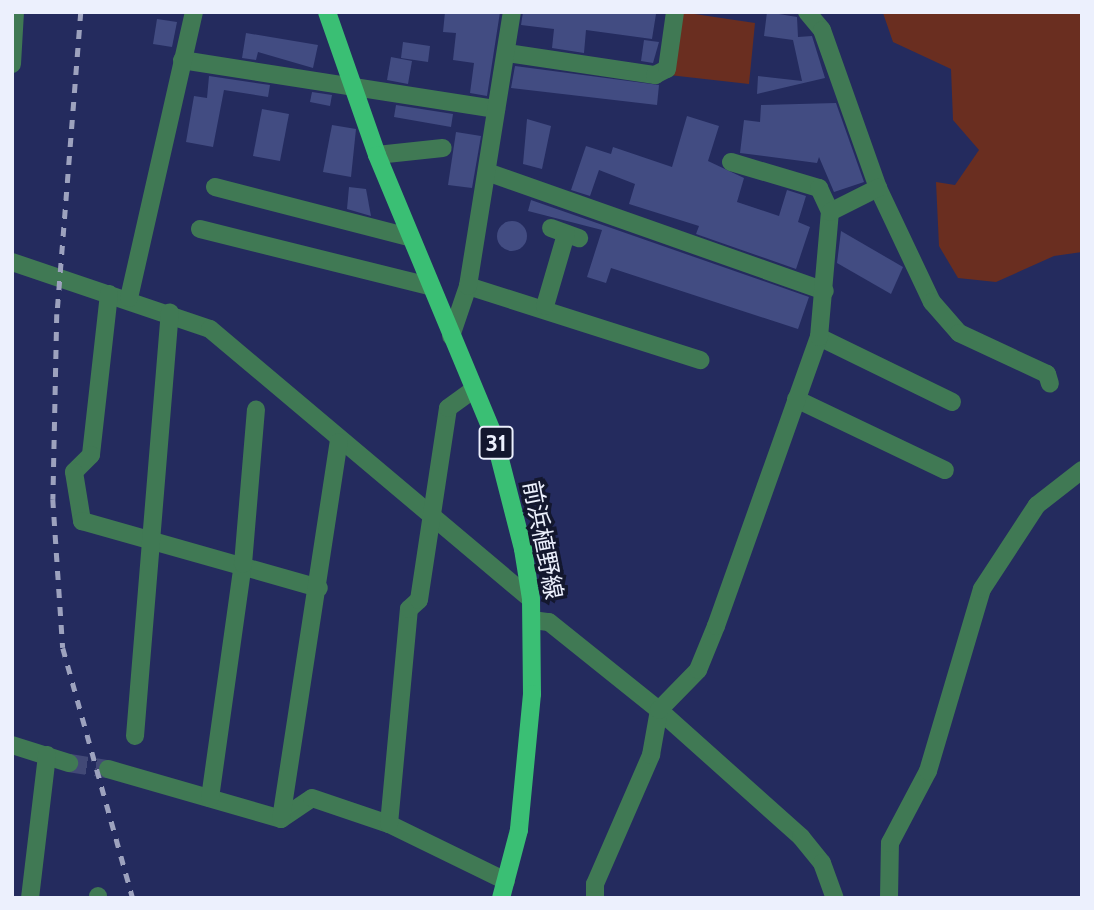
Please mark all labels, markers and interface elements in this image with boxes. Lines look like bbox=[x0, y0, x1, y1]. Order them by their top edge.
road number: 31 bbox=[478, 424, 514, 462]
street label: 前浜植野線 bbox=[517, 478, 569, 602]

